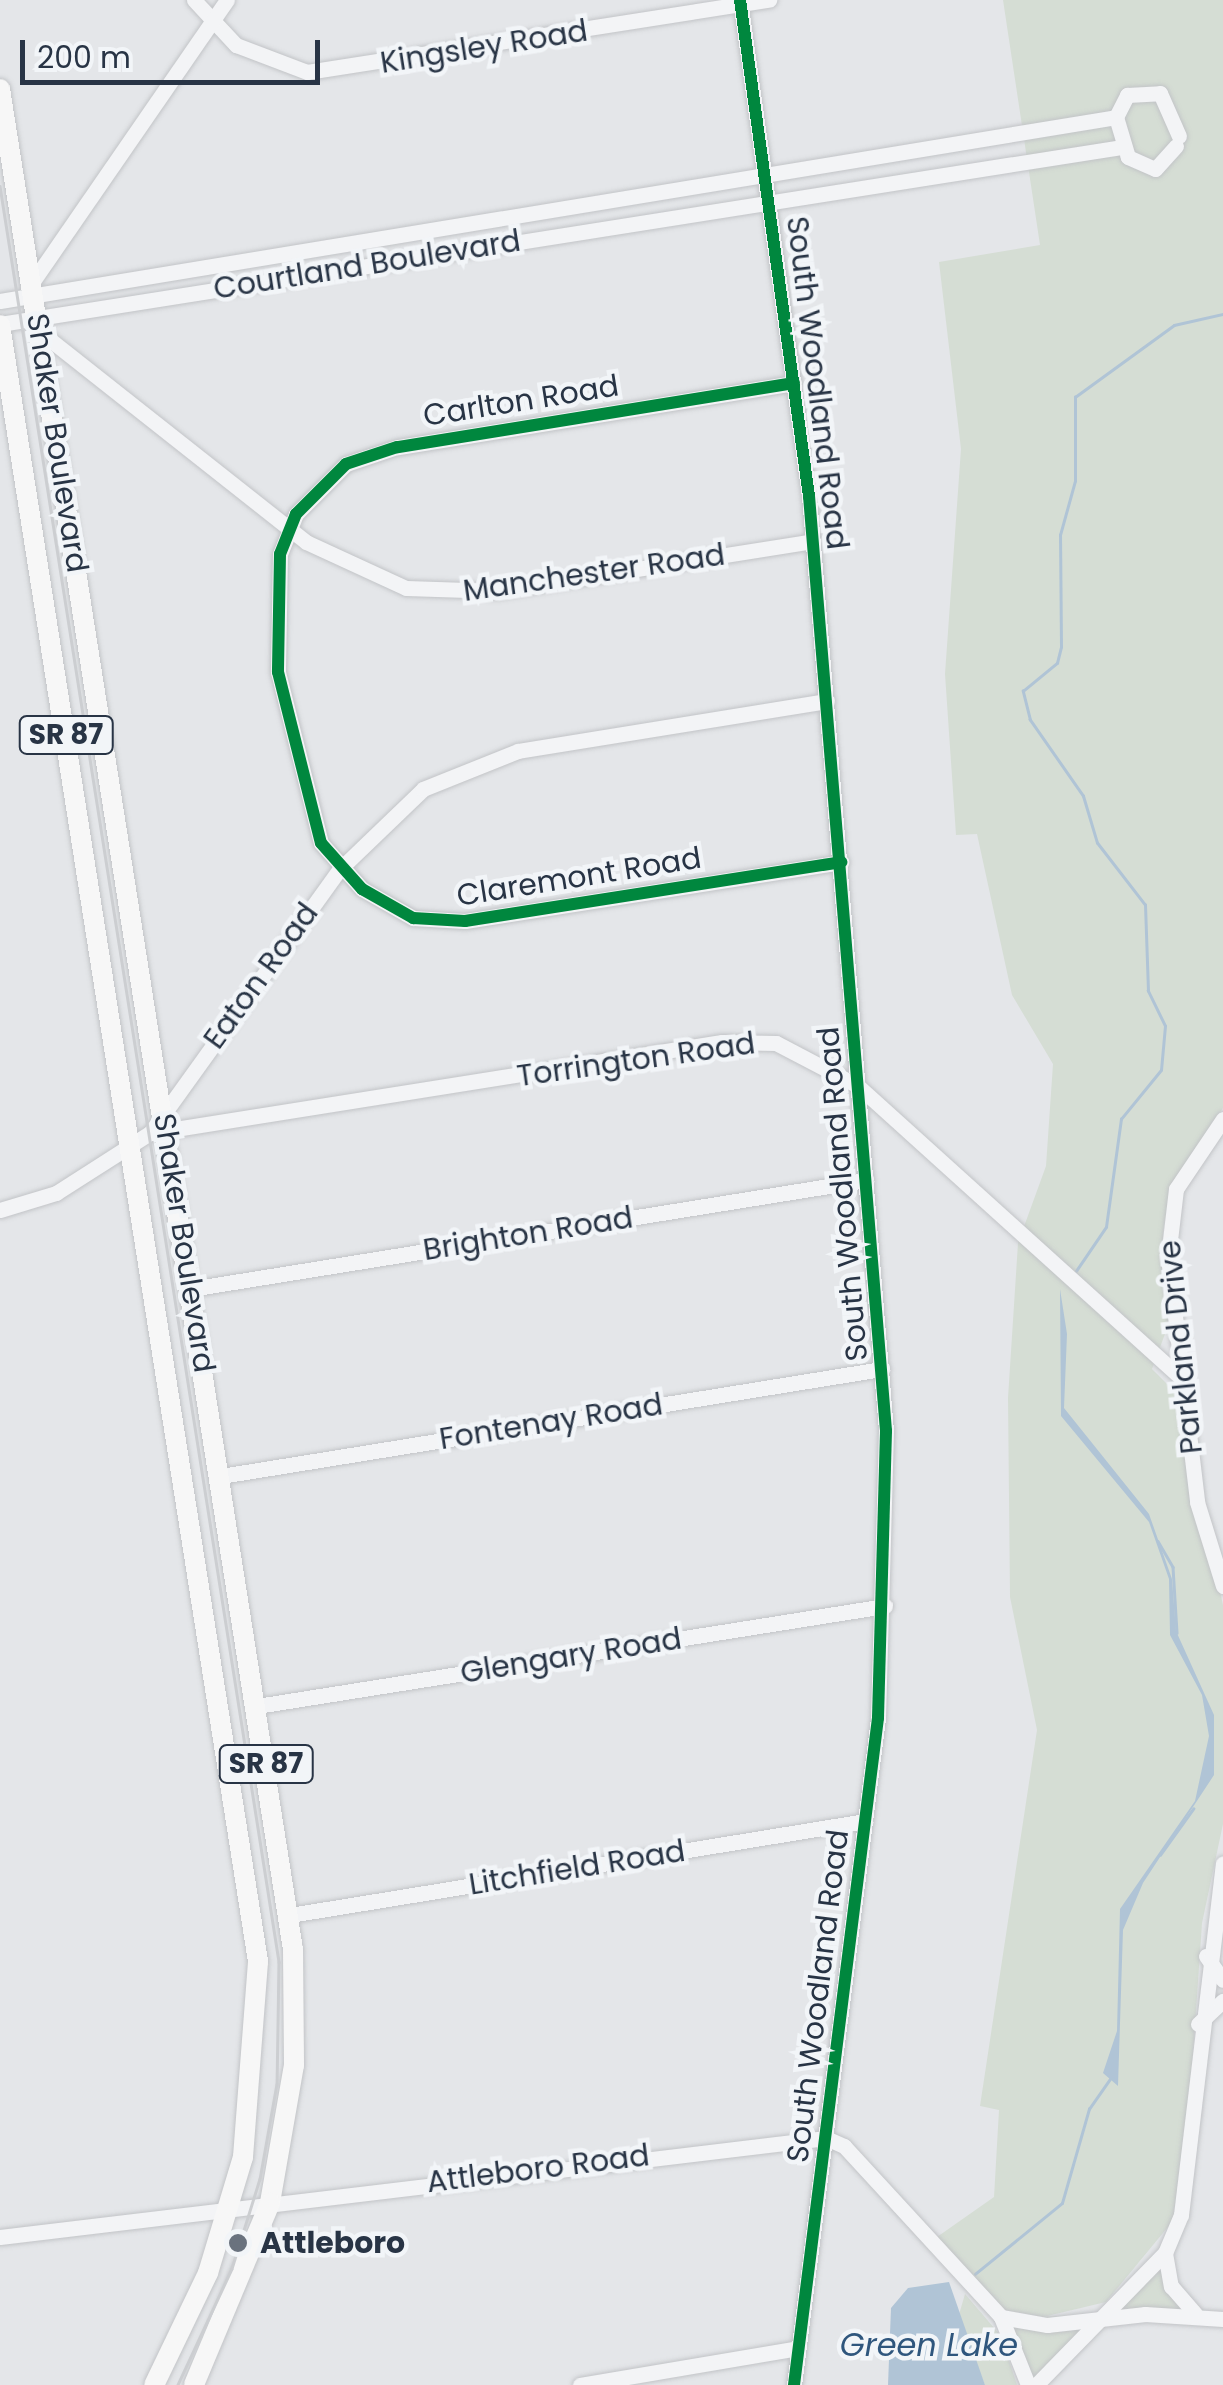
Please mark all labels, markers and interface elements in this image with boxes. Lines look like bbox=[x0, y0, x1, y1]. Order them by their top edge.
street label: Kingsley Road bbox=[378, 13, 590, 81]
scale bar bbox=[25, 20, 325, 82]
text: 200 m bbox=[37, 36, 131, 79]
street label: South Woodland Road bbox=[779, 214, 855, 552]
street label: Courtland Boulevard bbox=[211, 223, 523, 307]
street label: Shaker Boulevard bbox=[19, 311, 95, 575]
street label: Carlton Road bbox=[421, 368, 621, 434]
street label: Manchester Road bbox=[461, 537, 727, 609]
road number: SR 87 bbox=[18, 712, 114, 758]
street label: Claremont Road bbox=[454, 840, 704, 914]
street label: Eaton Road bbox=[196, 896, 326, 1056]
street label: Torrington Road bbox=[515, 1025, 757, 1095]
street label: South Woodland Road bbox=[810, 1025, 876, 1363]
street label: Shaker Boulevard bbox=[146, 1111, 222, 1375]
street label: Brighton Road bbox=[421, 1200, 635, 1268]
street label: Parkland Drive bbox=[1152, 1238, 1210, 1456]
street label: Fontenay Road bbox=[437, 1387, 665, 1457]
street label: Glengary Road bbox=[458, 1621, 684, 1691]
road number: SR 87 bbox=[218, 1741, 314, 1787]
street label: South Woodland Road bbox=[780, 1827, 856, 2165]
street label: Litchfield Road bbox=[466, 1833, 688, 1903]
street label: Attleboro Road bbox=[425, 2137, 651, 2201]
place label: Attleboro bbox=[260, 2225, 405, 2261]
marker: Attleboro bbox=[225, 2230, 251, 2256]
water label: Green Lake bbox=[840, 2326, 1018, 2364]

